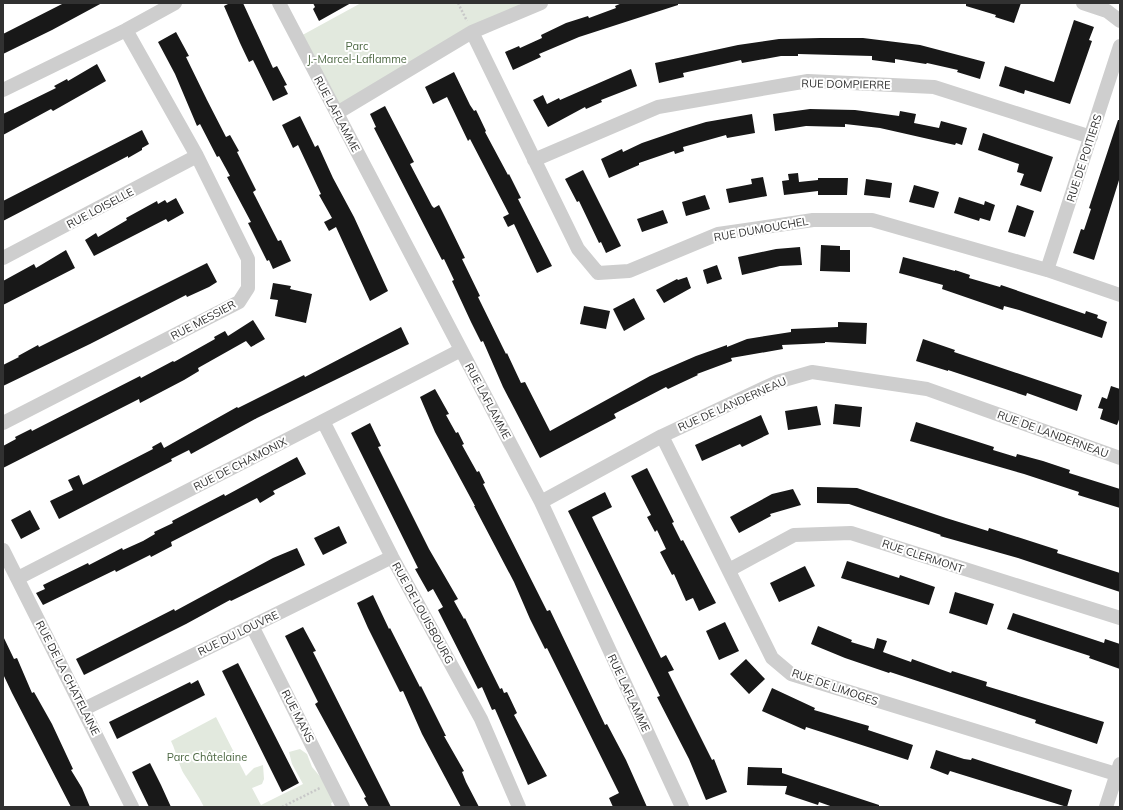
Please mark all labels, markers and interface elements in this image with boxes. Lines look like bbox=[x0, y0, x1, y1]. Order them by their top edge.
park label: Parc J.-Marcel-Laflamme bbox=[307, 39, 407, 66]
street label: RUE LAFLAMME bbox=[311, 74, 363, 154]
street label: RUE DOMPIERRE bbox=[801, 76, 891, 92]
street label: RUE DE POITIERS bbox=[1063, 112, 1105, 204]
street label: RUE LOISELLE bbox=[64, 185, 136, 231]
street label: RUE DUMOUCHEL bbox=[713, 214, 809, 244]
street label: RUE MESSIER bbox=[168, 297, 238, 343]
street label: RUE LAFLAMME bbox=[462, 361, 514, 441]
street label: RUE DE LANDERNEAU bbox=[675, 374, 789, 434]
street label: RUE DE LANDERNEAU bbox=[995, 407, 1111, 461]
street label: RUE DE CHAMONIX bbox=[191, 434, 290, 494]
street label: RUE CLERMONT bbox=[880, 536, 966, 576]
street label: RUE DE LOUISBOURG bbox=[389, 560, 457, 666]
street label: RUE DU LOUVRE bbox=[195, 607, 281, 659]
street label: RUE DE LA CHATELAINE bbox=[33, 618, 103, 738]
street label: RUE LAFLAMME bbox=[605, 652, 653, 734]
street label: RUE DE LIMOGES bbox=[790, 666, 880, 708]
street label: RUE MANS bbox=[279, 687, 317, 745]
park label: Parc Châtelaine bbox=[167, 750, 247, 764]

